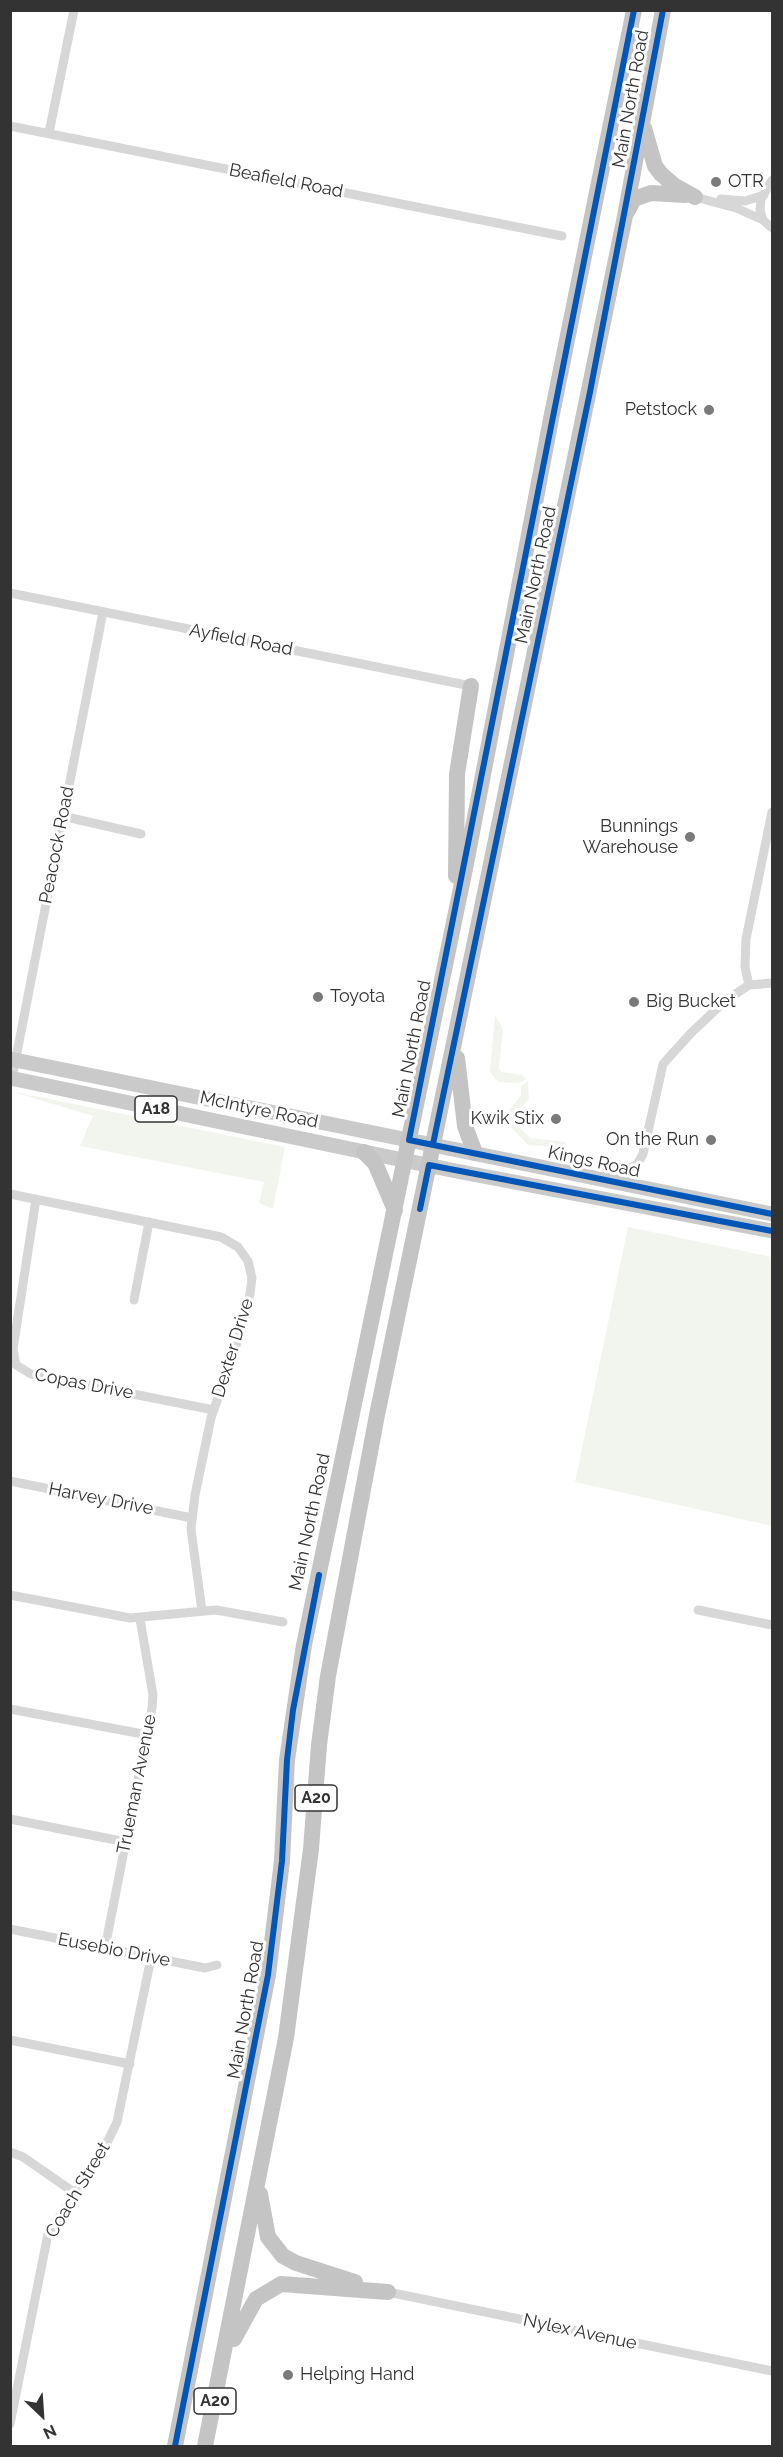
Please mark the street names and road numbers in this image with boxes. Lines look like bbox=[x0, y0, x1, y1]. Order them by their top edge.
street label: Main North Road bbox=[608, 28, 654, 170]
street label: Beafield Road bbox=[227, 159, 345, 203]
street label: Main North Road bbox=[511, 504, 561, 646]
street label: Ayfield Road bbox=[188, 619, 294, 661]
street label: Peacock Road bbox=[35, 784, 79, 906]
street label: Main North Road bbox=[388, 978, 436, 1120]
street label: McIntyre Road bbox=[198, 1087, 320, 1133]
road number: A18 bbox=[135, 1096, 177, 1122]
street label: Kings Road bbox=[546, 1142, 642, 1182]
street label: Dexter Drive bbox=[208, 1296, 258, 1400]
street label: Copas Drive bbox=[33, 1364, 135, 1404]
street label: Main North Road bbox=[285, 1451, 335, 1593]
street label: Harvey Drive bbox=[47, 1478, 155, 1520]
street label: Trueman Avenue bbox=[113, 1712, 161, 1856]
road number: A20 bbox=[295, 1785, 337, 1811]
street label: Eusebio Drive bbox=[56, 1929, 172, 1971]
street label: Main North Road bbox=[223, 1939, 269, 2081]
street label: Coach Street bbox=[41, 2138, 115, 2242]
street label: Nylex Avenue bbox=[521, 2309, 639, 2355]
road number: A20 bbox=[194, 2388, 236, 2414]

